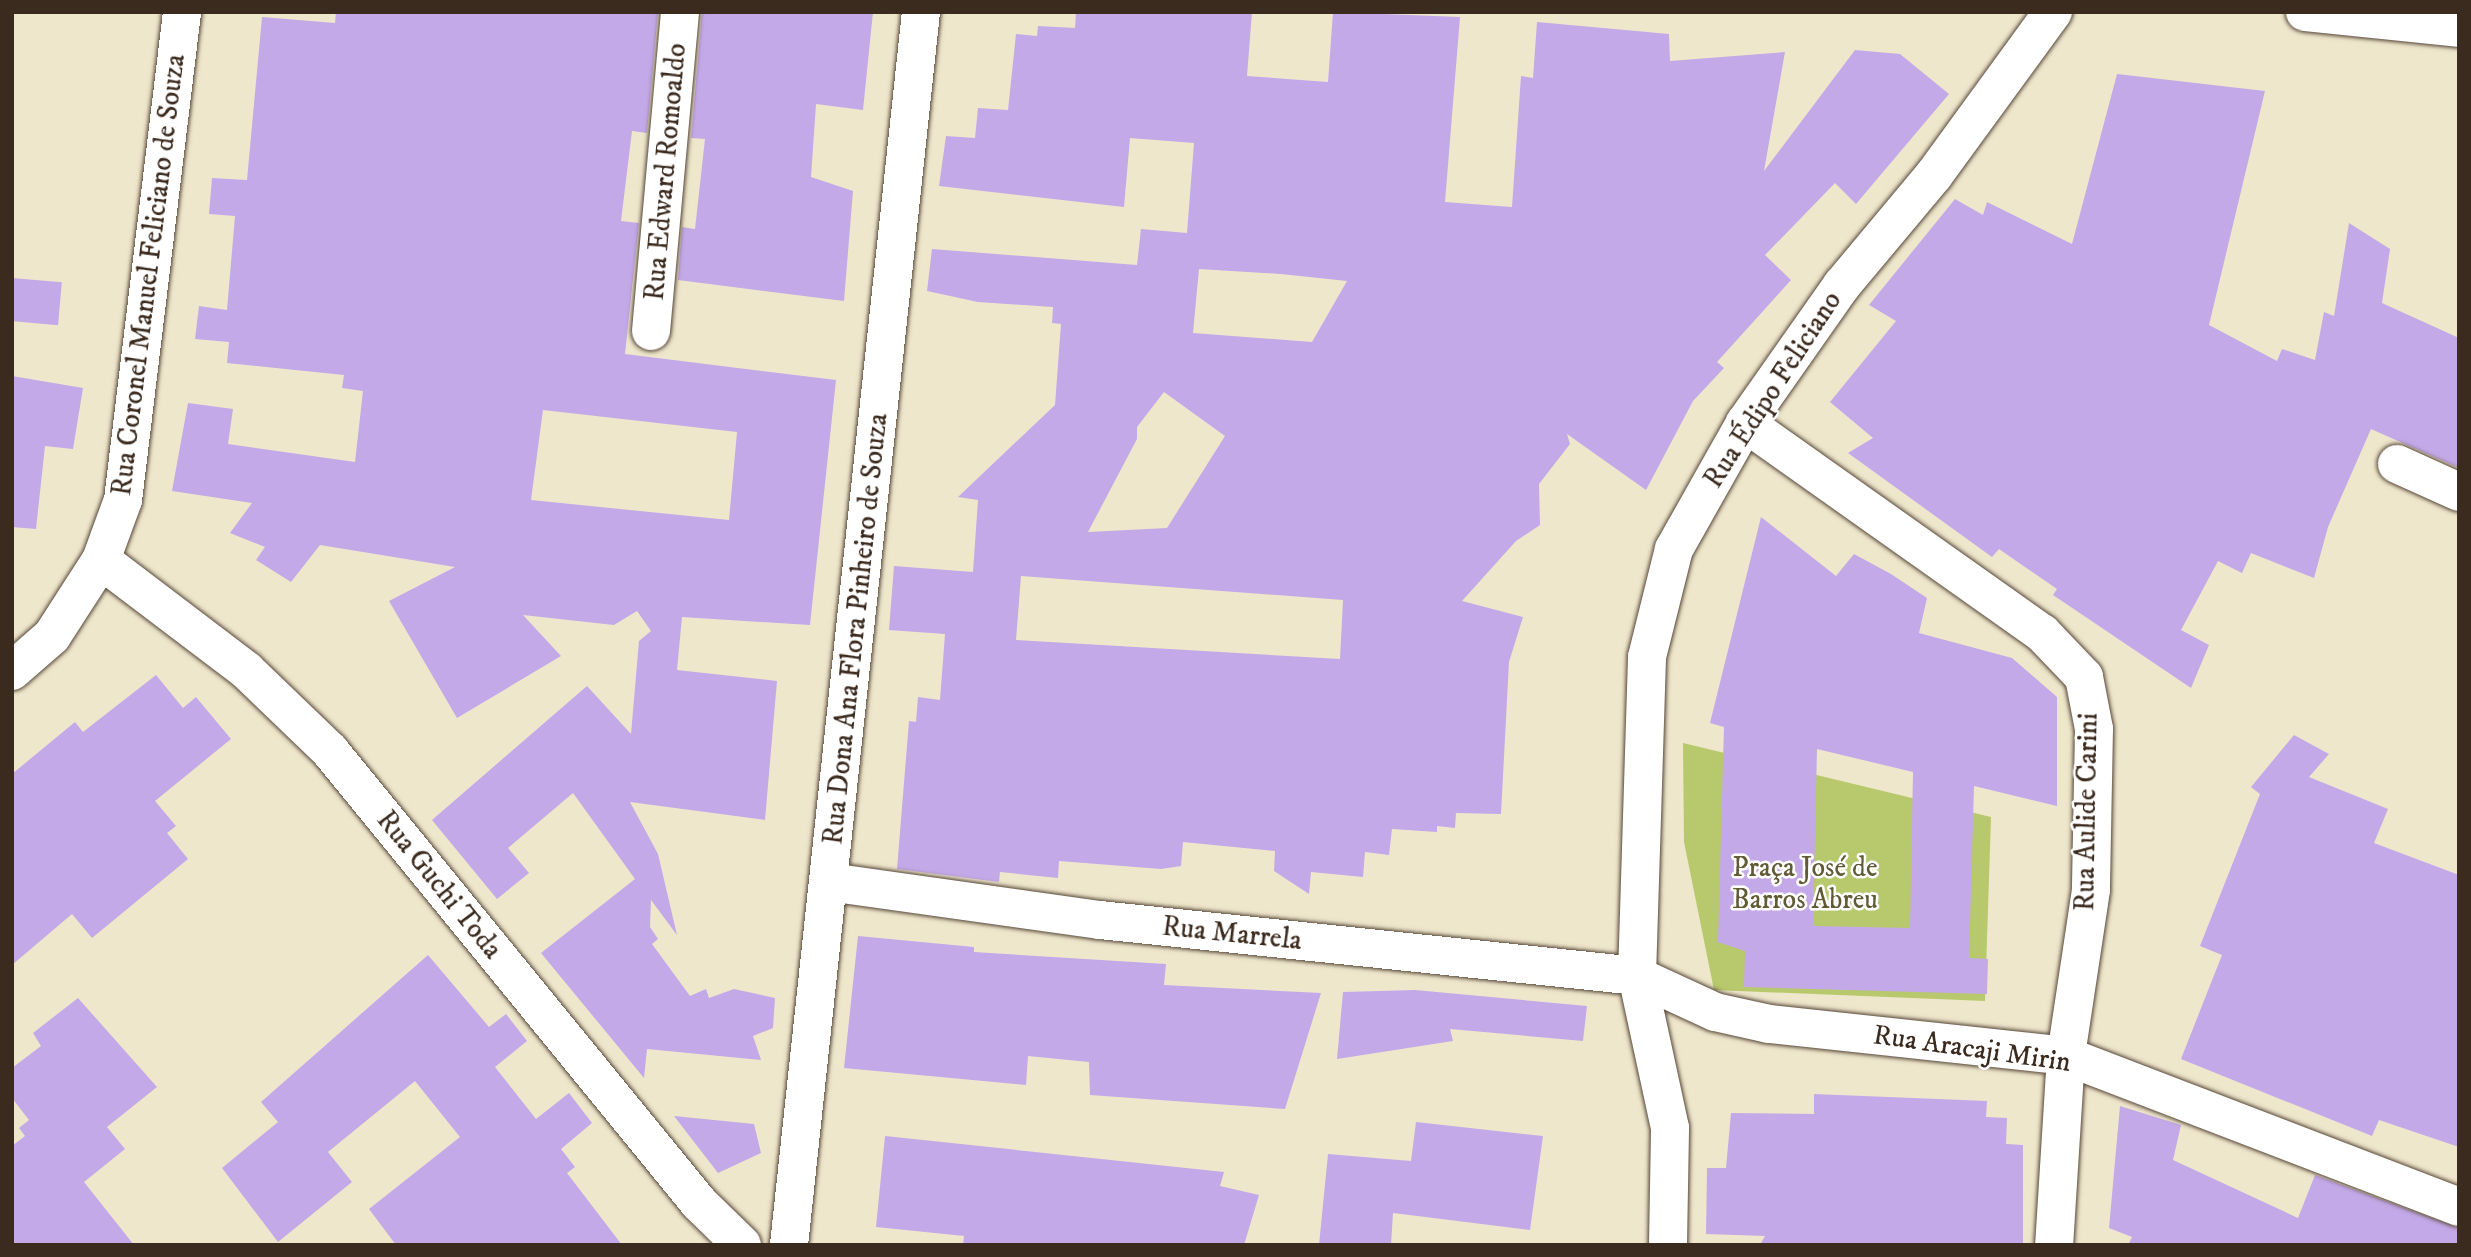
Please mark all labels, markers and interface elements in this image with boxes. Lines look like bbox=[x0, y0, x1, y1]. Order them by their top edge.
street label: Rua Edward Romoaldo bbox=[638, 42, 694, 302]
street label: Rua Coronel Manuel Feliciano de Souza bbox=[105, 52, 193, 498]
street label: Rua Édipo Feliciano bbox=[1697, 285, 1849, 495]
street label: Rua Dona Ana Flora Pinheiro de Souza bbox=[817, 412, 895, 846]
street label: Rua Aulide Carini bbox=[2068, 712, 2106, 912]
street label: Rua Guchi Toda bbox=[369, 804, 509, 966]
park label: Praça José de Barros Abreu bbox=[1732, 851, 1878, 917]
street label: Rua Marrela bbox=[1160, 910, 1304, 958]
street label: Rua Aracaji Mirin bbox=[1871, 1019, 2073, 1079]

